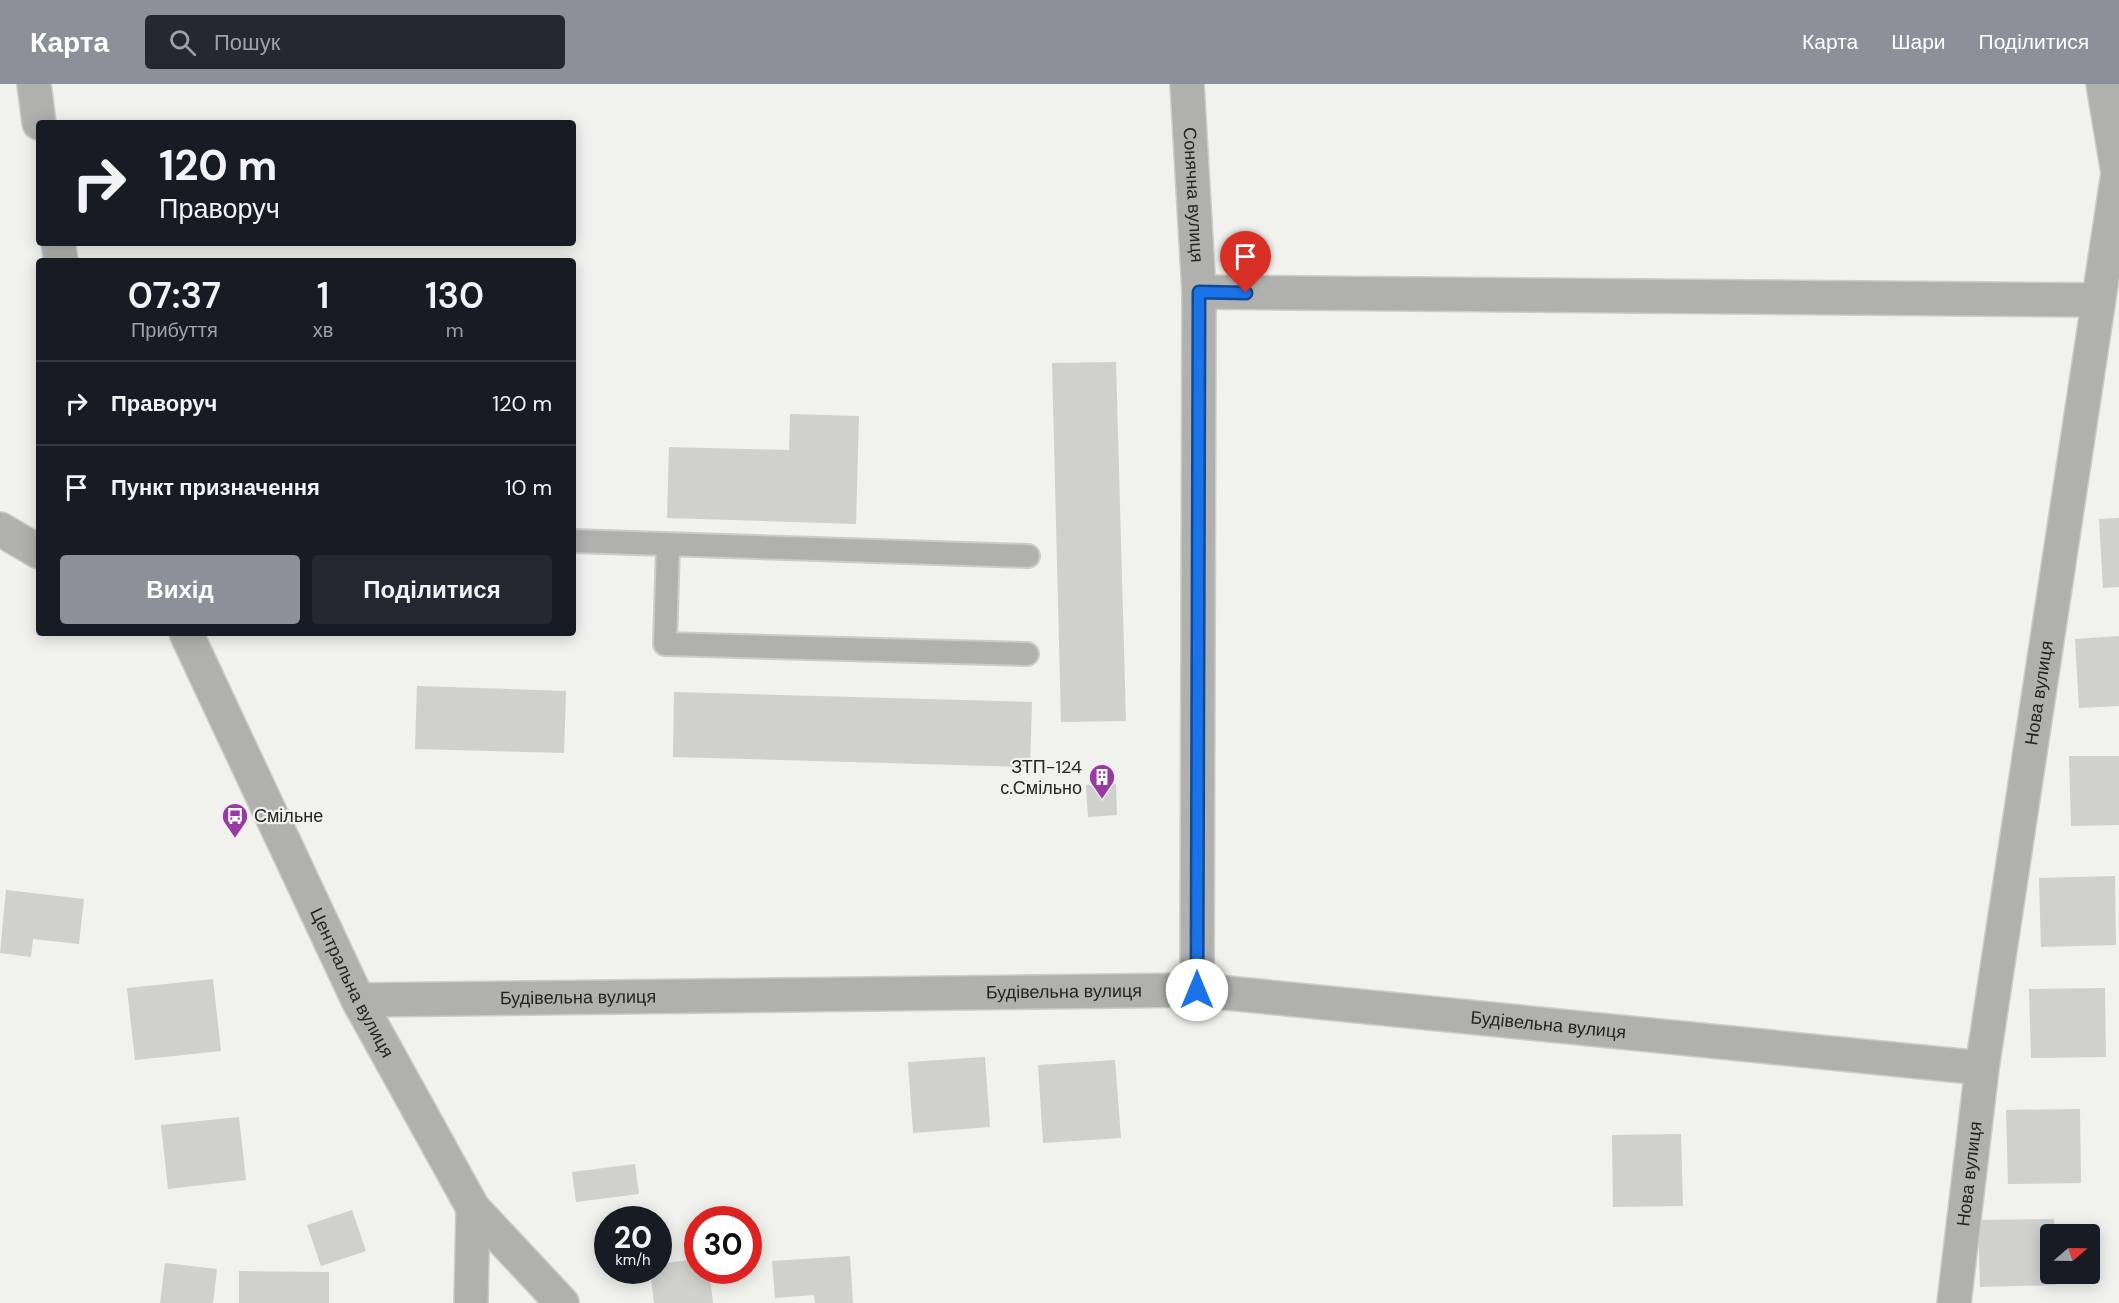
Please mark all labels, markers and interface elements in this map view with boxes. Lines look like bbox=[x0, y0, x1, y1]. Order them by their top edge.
search box bbox=[145, 15, 565, 69]
text: Карта bbox=[30, 24, 109, 61]
icon: search bbox=[166, 26, 199, 59]
text: Пошук bbox=[214, 28, 280, 57]
text: Карта bbox=[1802, 28, 1858, 56]
text: Шари bbox=[1891, 28, 1946, 56]
text: Поділитися bbox=[1979, 28, 2089, 56]
street label: Сонячна вулиця bbox=[1178, 127, 1209, 263]
text: 120 m bbox=[159, 138, 277, 193]
icon: right bbox=[60, 144, 138, 222]
text: Праворуч bbox=[159, 191, 280, 226]
pin bbox=[1220, 231, 1271, 293]
icon: arrive bbox=[1229, 240, 1262, 273]
text: 07:37 bbox=[128, 272, 221, 319]
text: 1 bbox=[317, 272, 329, 319]
text: 130 bbox=[425, 272, 484, 319]
text: Прибуття bbox=[131, 317, 218, 343]
text: хв bbox=[313, 317, 333, 343]
text: m bbox=[446, 317, 464, 343]
icon: right bbox=[60, 387, 93, 420]
text: Праворуч bbox=[111, 389, 217, 418]
text: 120 m bbox=[492, 389, 552, 418]
icon: arrive bbox=[60, 471, 93, 504]
text: Пункт призначення bbox=[111, 473, 320, 502]
text: 10 m bbox=[505, 473, 552, 502]
button: Вихід bbox=[60, 555, 300, 624]
button: Поділитися bbox=[312, 555, 552, 624]
street label: Нова вулиця bbox=[2019, 639, 2059, 747]
place label: ЗТП-124 с.Смільно bbox=[1000, 755, 1082, 800]
building icon: ЗТП-124 с.Смільно bbox=[1087, 762, 1117, 800]
bus stop icon: Смільне bbox=[220, 801, 250, 839]
place label: Смільне bbox=[254, 804, 323, 828]
street label: Центральна вулиця bbox=[304, 904, 399, 1062]
position arrow bbox=[1165, 958, 1229, 1022]
street label: Будівельна вулиця bbox=[986, 979, 1142, 1005]
street label: Будівельна вулиця bbox=[500, 984, 656, 1010]
street label: Будівельна вулиця bbox=[1469, 1005, 1627, 1045]
street label: Нова вулиця bbox=[1951, 1120, 1988, 1228]
speed limit sign: 30 bbox=[684, 1206, 762, 1284]
text: 20 bbox=[614, 1218, 652, 1257]
north arrow bbox=[2040, 1224, 2100, 1284]
map controls bbox=[2040, 1224, 2100, 1284]
text: km/h bbox=[615, 1250, 651, 1270]

